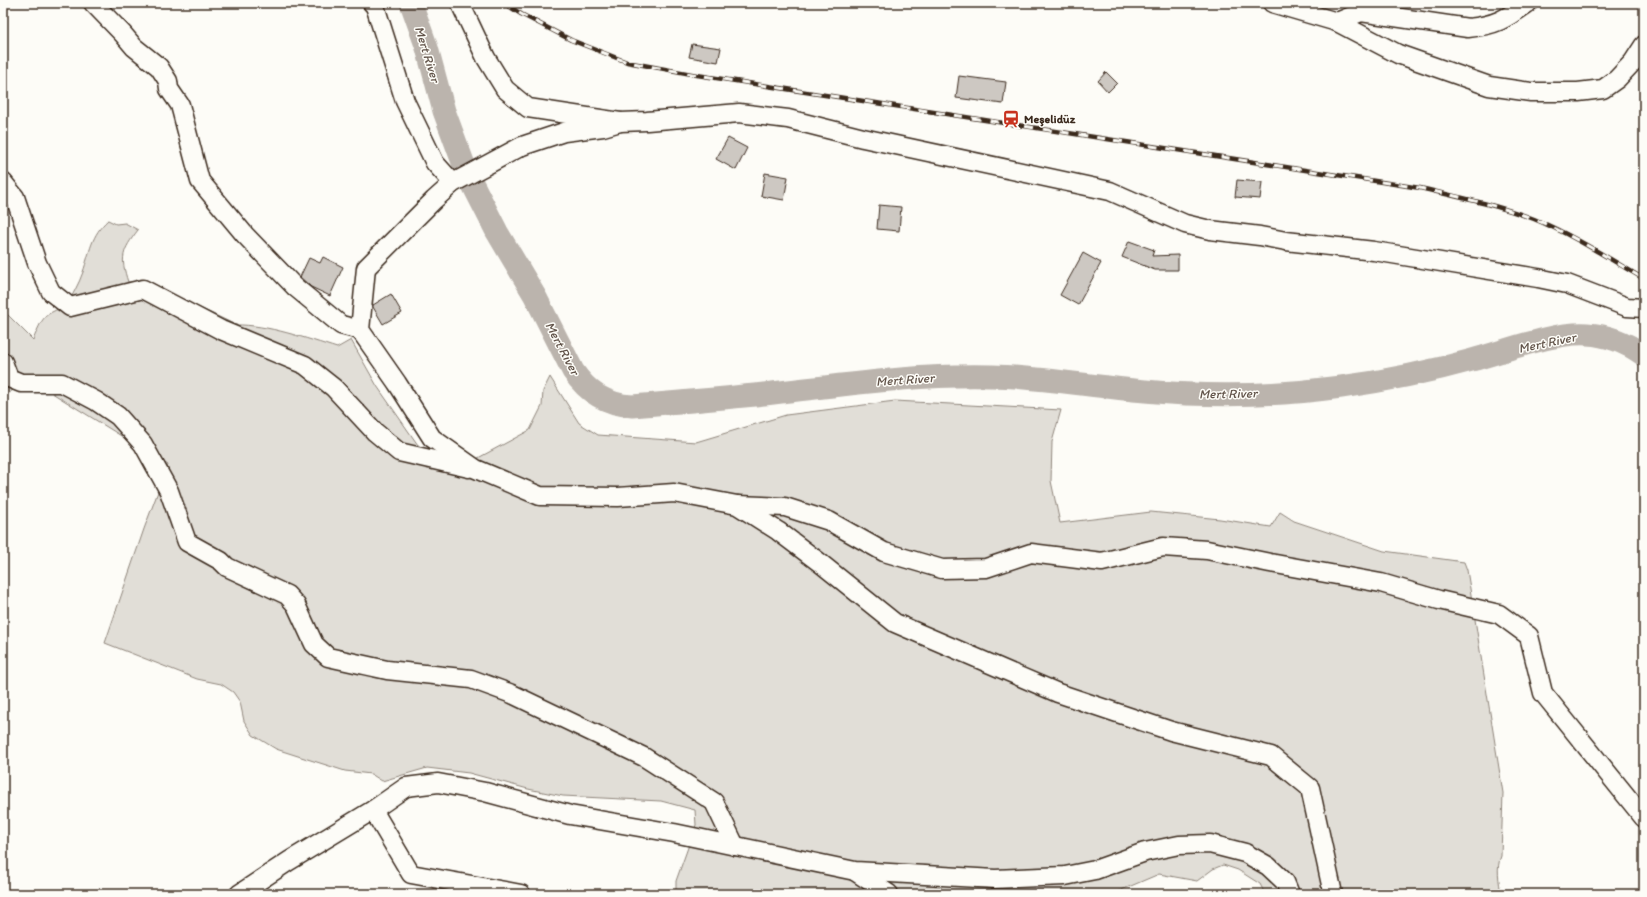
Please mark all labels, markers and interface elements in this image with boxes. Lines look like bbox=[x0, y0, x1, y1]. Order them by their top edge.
water label: Mert River bbox=[412, 24, 444, 86]
station icon: Meşelidüz bbox=[1001, 109, 1021, 129]
place label: Meşelidüz bbox=[1024, 112, 1076, 127]
water label: Mert River bbox=[542, 319, 584, 379]
water label: Mert River bbox=[1517, 329, 1579, 356]
water label: Mert River bbox=[875, 370, 936, 389]
water label: Mert River bbox=[1199, 385, 1259, 402]

